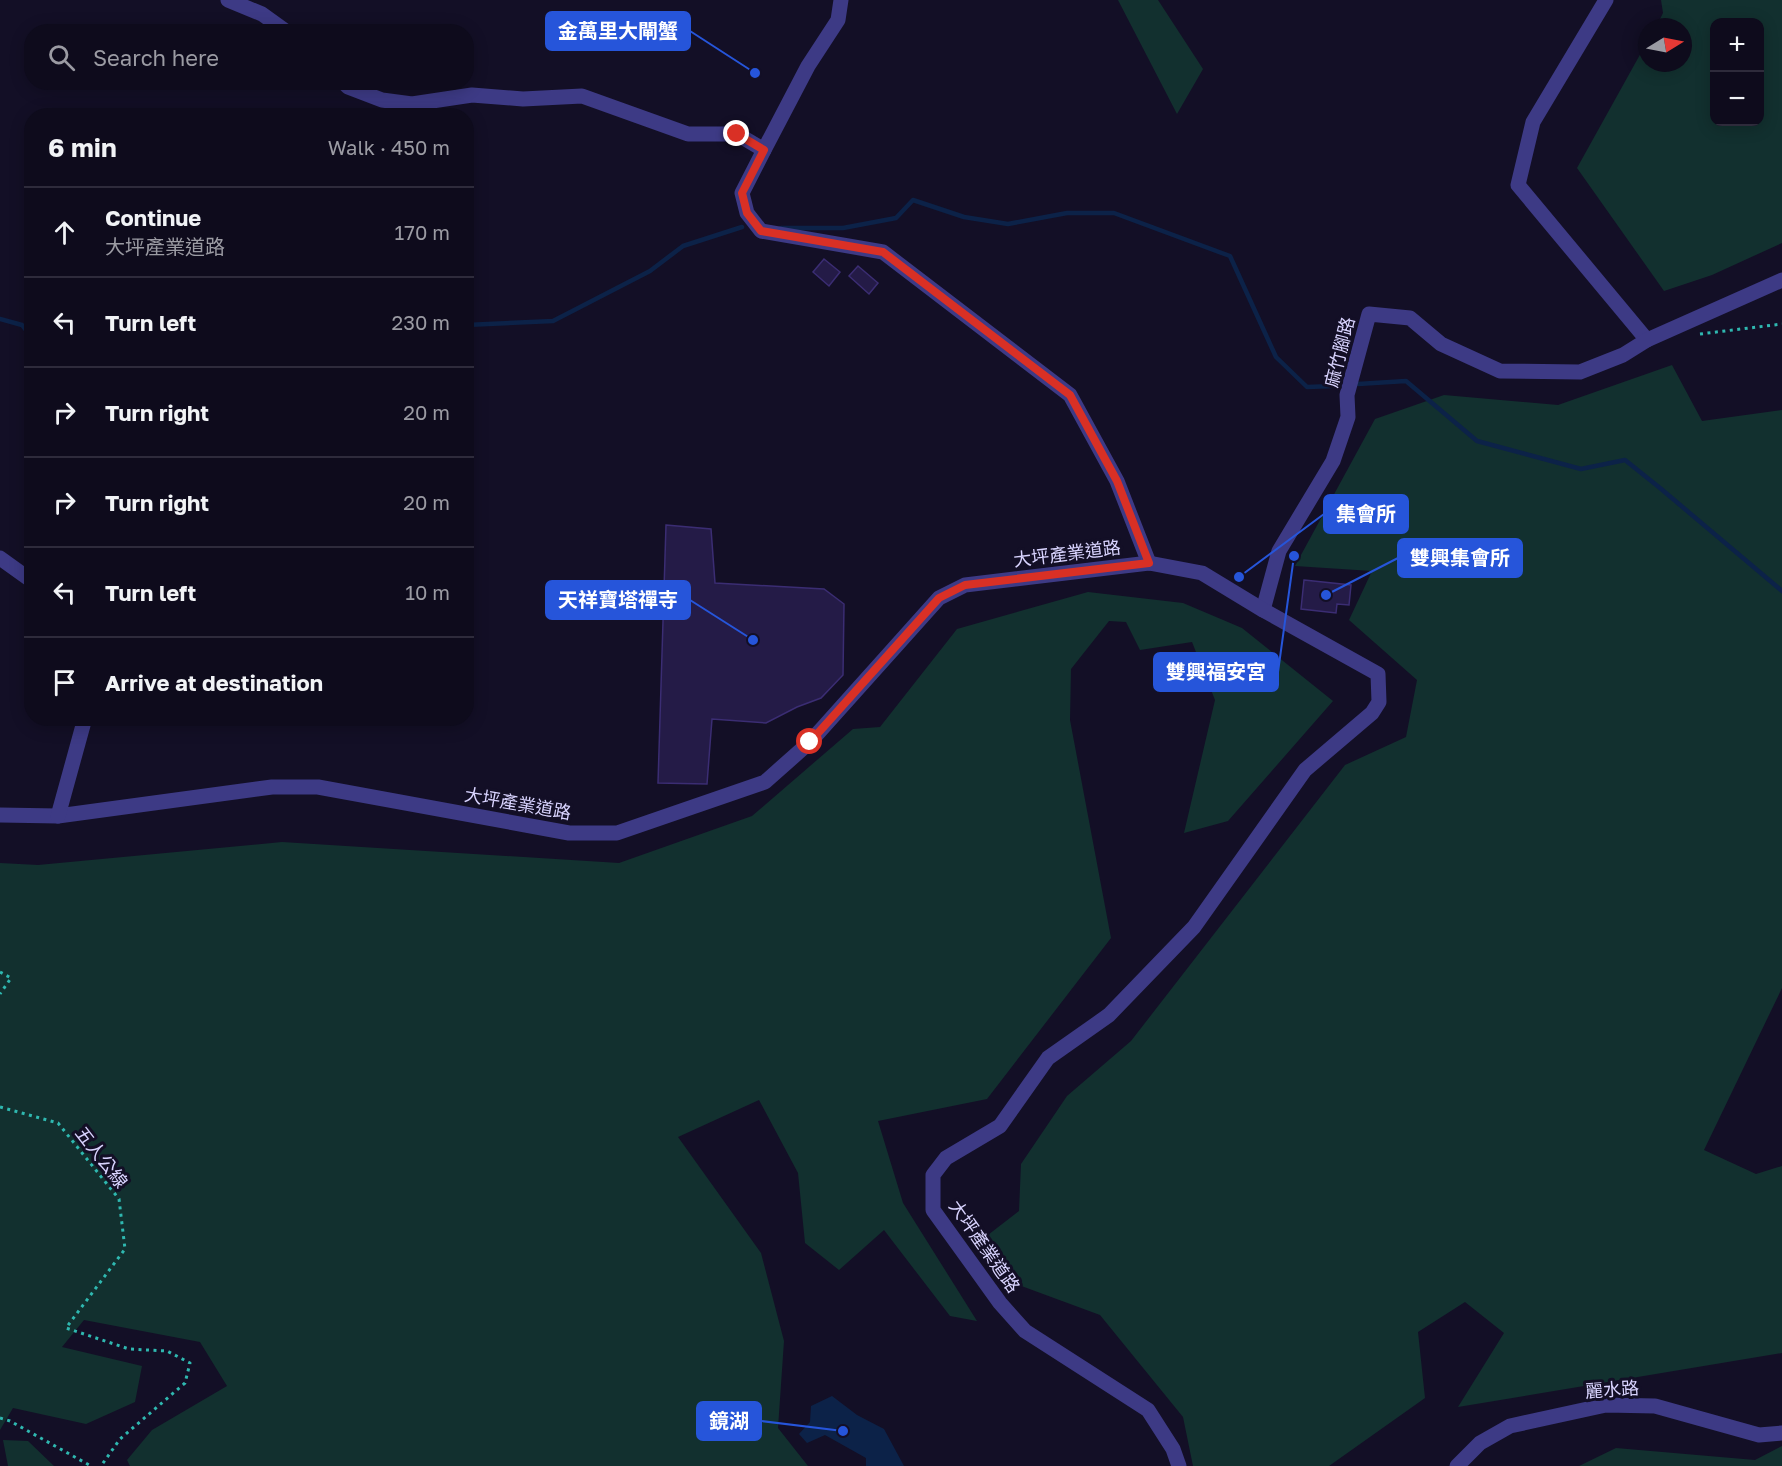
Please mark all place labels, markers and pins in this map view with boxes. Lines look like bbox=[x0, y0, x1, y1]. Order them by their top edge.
callout: 金萬里大閘蟹 bbox=[546, 12, 690, 50]
callout: 集會所 bbox=[1324, 495, 1408, 533]
callout: 雙興集會所 bbox=[1398, 539, 1522, 577]
callout: 天祥寶塔禪寺 bbox=[546, 581, 690, 619]
callout: 雙興福安宮 bbox=[1154, 653, 1278, 691]
callout: 鏡湖 bbox=[697, 1402, 761, 1440]

